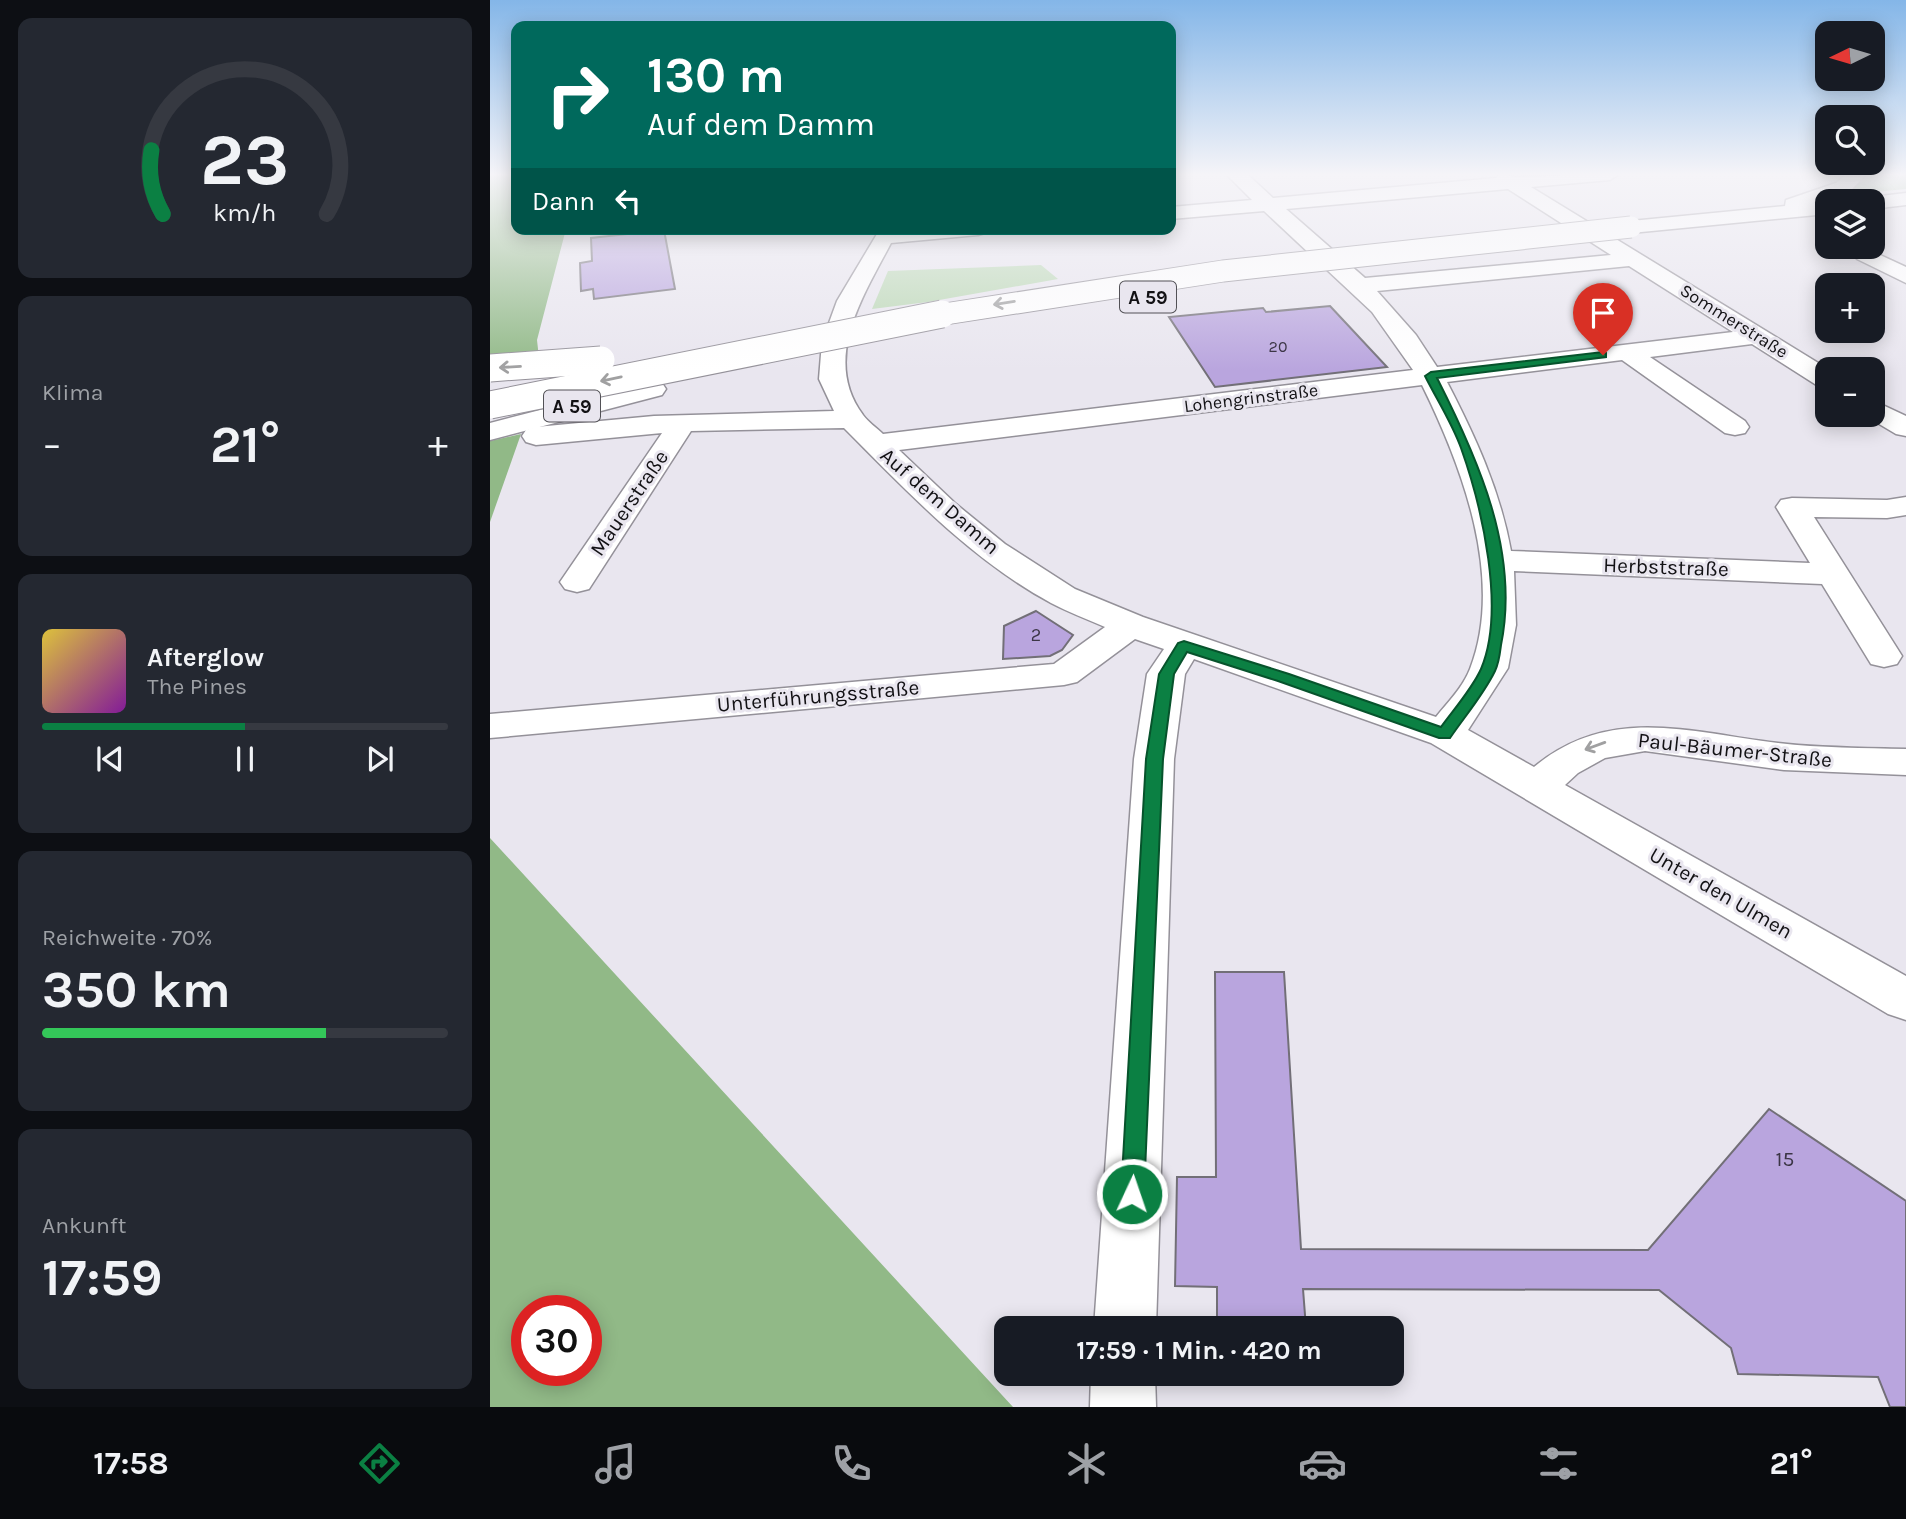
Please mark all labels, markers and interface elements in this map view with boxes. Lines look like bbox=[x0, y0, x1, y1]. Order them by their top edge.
north arrow bbox=[1815, 21, 1885, 91]
map controls bbox=[1815, 21, 1885, 427]
text: 130 m bbox=[647, 47, 785, 104]
icon: right bbox=[532, 49, 623, 140]
button: search bbox=[1815, 105, 1885, 175]
text: Auf dem Damm bbox=[647, 106, 875, 143]
text: 23 bbox=[200, 117, 290, 202]
icon: left bbox=[609, 182, 647, 220]
text: Dann bbox=[532, 186, 595, 217]
button: layers bbox=[1815, 189, 1885, 259]
text: km/h bbox=[213, 198, 277, 227]
button: + bbox=[1815, 273, 1885, 343]
street label: Sommerstraße bbox=[1676, 279, 1792, 363]
road number: A 59 bbox=[1120, 282, 1176, 312]
pin bbox=[1573, 283, 1633, 355]
icon: arrive bbox=[1584, 294, 1622, 332]
one-way arrow bbox=[993, 297, 1015, 310]
house number: 20 bbox=[1269, 337, 1287, 356]
button: − bbox=[1815, 357, 1885, 427]
one-way arrow bbox=[499, 361, 522, 374]
one-way arrow bbox=[600, 373, 623, 387]
text: Klima bbox=[42, 379, 103, 406]
street label: Lohengrinstraße bbox=[1183, 379, 1319, 417]
road number: A 59 bbox=[544, 390, 600, 422]
text: 21° bbox=[210, 414, 280, 475]
text: − bbox=[42, 422, 62, 467]
text: + bbox=[428, 422, 448, 467]
street label: Auf dem Damm bbox=[876, 443, 1004, 559]
street label: Mauerstraße bbox=[585, 446, 673, 560]
street label: Herbststraße bbox=[1603, 553, 1729, 581]
house number: 2 bbox=[1031, 624, 1041, 646]
text: Afterglow bbox=[147, 642, 264, 673]
text: The Pines bbox=[147, 673, 247, 700]
street label: Unterführungsstraße bbox=[716, 675, 920, 717]
street label: Paul-Bäumer-Straße bbox=[1637, 728, 1833, 772]
icon: previous bbox=[91, 740, 129, 778]
icon: pause bbox=[226, 740, 264, 778]
icon: next bbox=[361, 740, 399, 778]
one-way arrow bbox=[1585, 741, 1607, 753]
street label: Unter den Ulmen bbox=[1645, 842, 1797, 944]
text: Reichweite · 70% bbox=[42, 924, 212, 951]
text: 350 km bbox=[42, 959, 231, 1020]
house number: 15 bbox=[1776, 1147, 1794, 1171]
position arrow bbox=[1095, 1157, 1169, 1231]
text: Ankunft bbox=[42, 1212, 126, 1239]
text: 17:59 bbox=[42, 1247, 162, 1308]
speed limit sign: 30 bbox=[511, 1295, 602, 1386]
text: 17:59 · 1 Min. · 420 m bbox=[1076, 1335, 1322, 1366]
icon: directions bbox=[355, 1439, 404, 1488]
icon: music bbox=[591, 1439, 640, 1488]
icon: phone bbox=[827, 1439, 876, 1488]
icon: climate bbox=[1062, 1439, 1111, 1488]
icon: car bbox=[1298, 1439, 1347, 1488]
icon: filters bbox=[1534, 1439, 1583, 1488]
text: 17:58 bbox=[93, 1445, 169, 1482]
text: 21° bbox=[1769, 1445, 1813, 1482]

